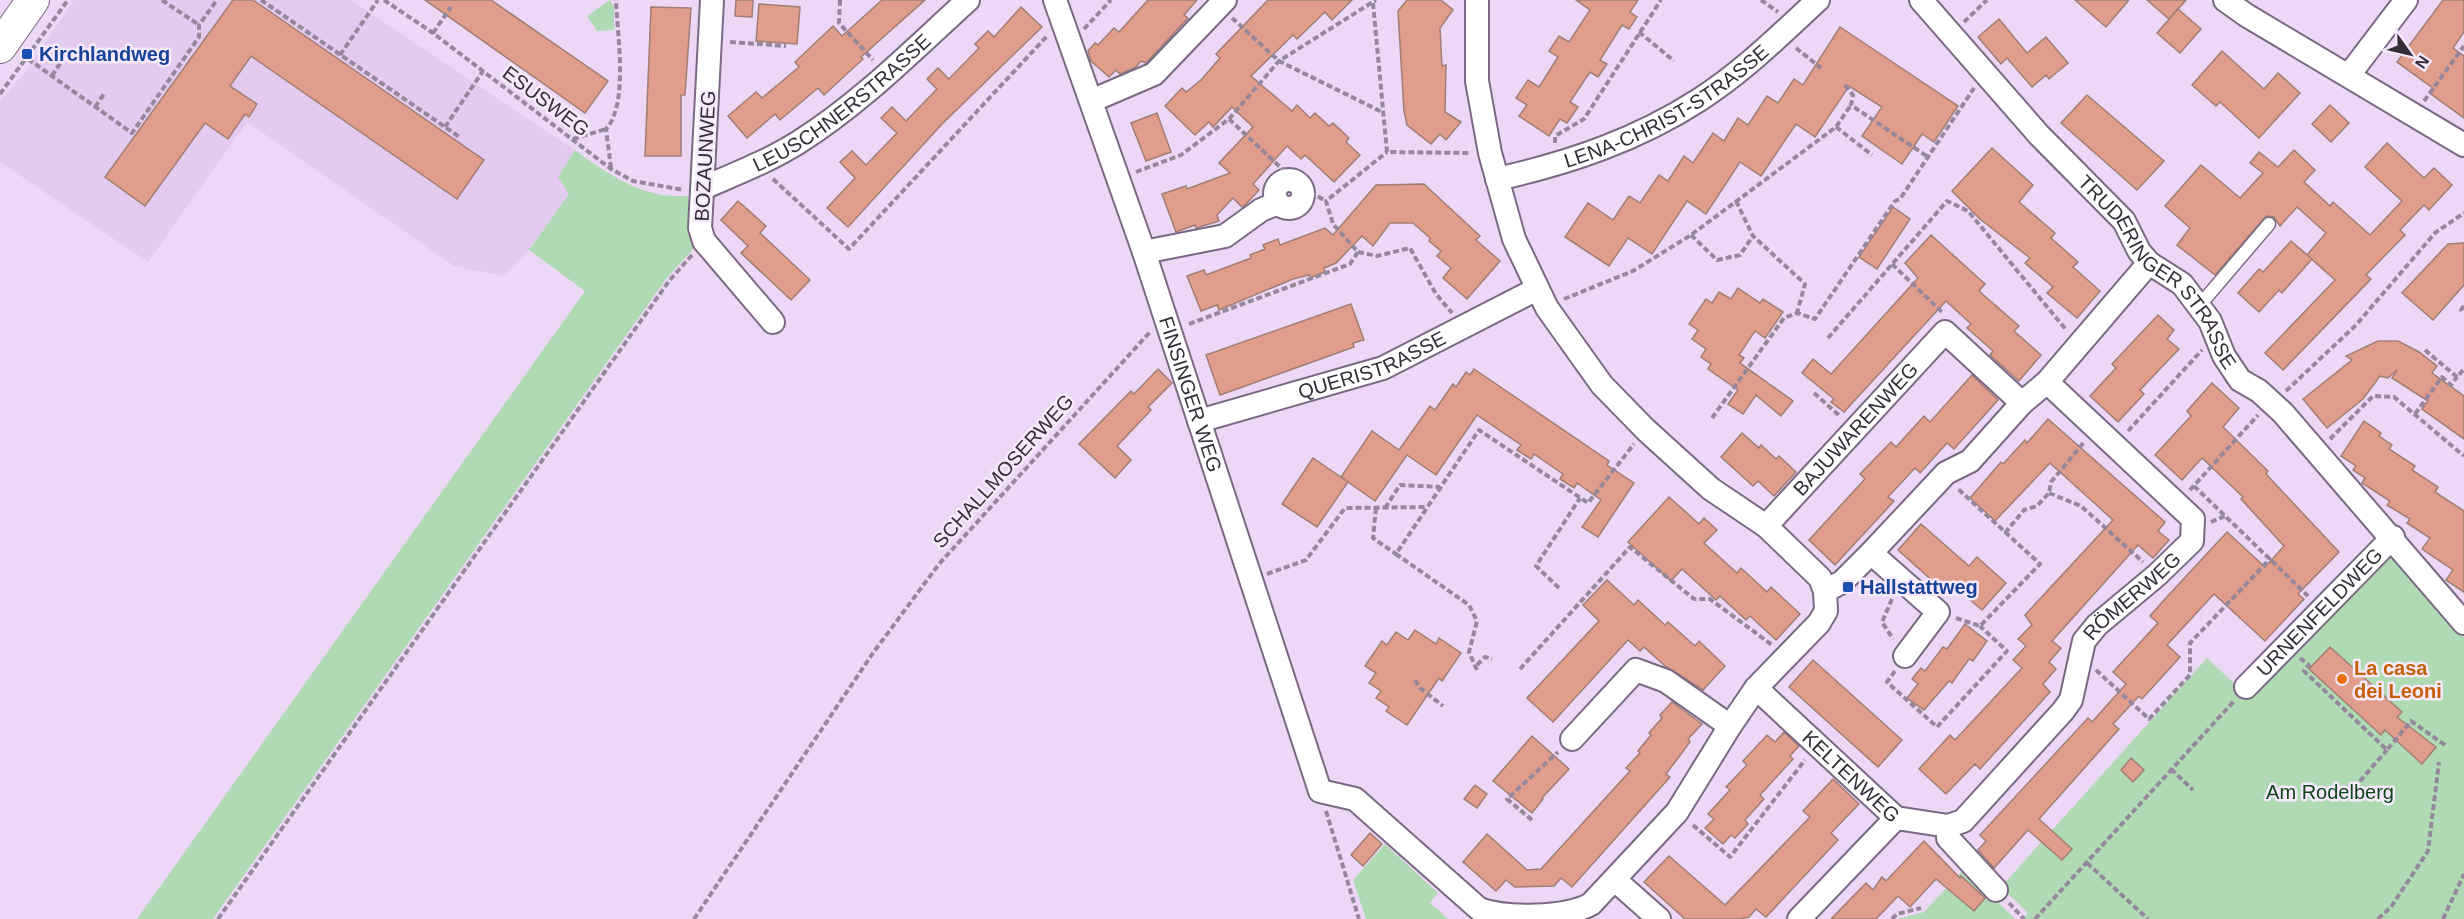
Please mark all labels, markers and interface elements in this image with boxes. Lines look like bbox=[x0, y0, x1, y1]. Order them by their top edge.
north arrow bbox=[2380, 24, 2440, 84]
street label: LEUSCHNERSTRASSE bbox=[749, 29, 935, 176]
street label: LENA-CHRIST-STRASSE bbox=[1561, 40, 1773, 172]
place label: Kirchlandweg bbox=[39, 43, 170, 65]
marker: Kirchlandweg bbox=[20, 47, 34, 61]
text: N bbox=[2412, 53, 2432, 72]
street label: ESUSWEG bbox=[499, 61, 593, 141]
street label: BOZAUNWEG bbox=[691, 90, 719, 222]
street label: TRUDERINGER STRASSE bbox=[2074, 171, 2241, 373]
street label: FINSINGER WEG bbox=[1155, 314, 1226, 475]
street label: QUERISTRASSE bbox=[1296, 327, 1449, 403]
street label: BAJUWARENWEG bbox=[1789, 358, 1922, 500]
street label: SCHALLMOSERWEG bbox=[928, 390, 1078, 552]
street label: URNENFELDWEG bbox=[2252, 544, 2387, 680]
street label: RÖMERWEG bbox=[2079, 548, 2185, 644]
place label: Hallstattweg bbox=[1860, 576, 1978, 598]
marker: Hallstattweg bbox=[1841, 580, 1855, 594]
place label: La casa dei Leoni bbox=[2354, 657, 2442, 702]
marker: La casa dei Leoni bbox=[2335, 672, 2349, 686]
street label: KELTENWEG bbox=[1798, 726, 1904, 827]
park label: Am Rodelberg bbox=[2266, 781, 2394, 803]

